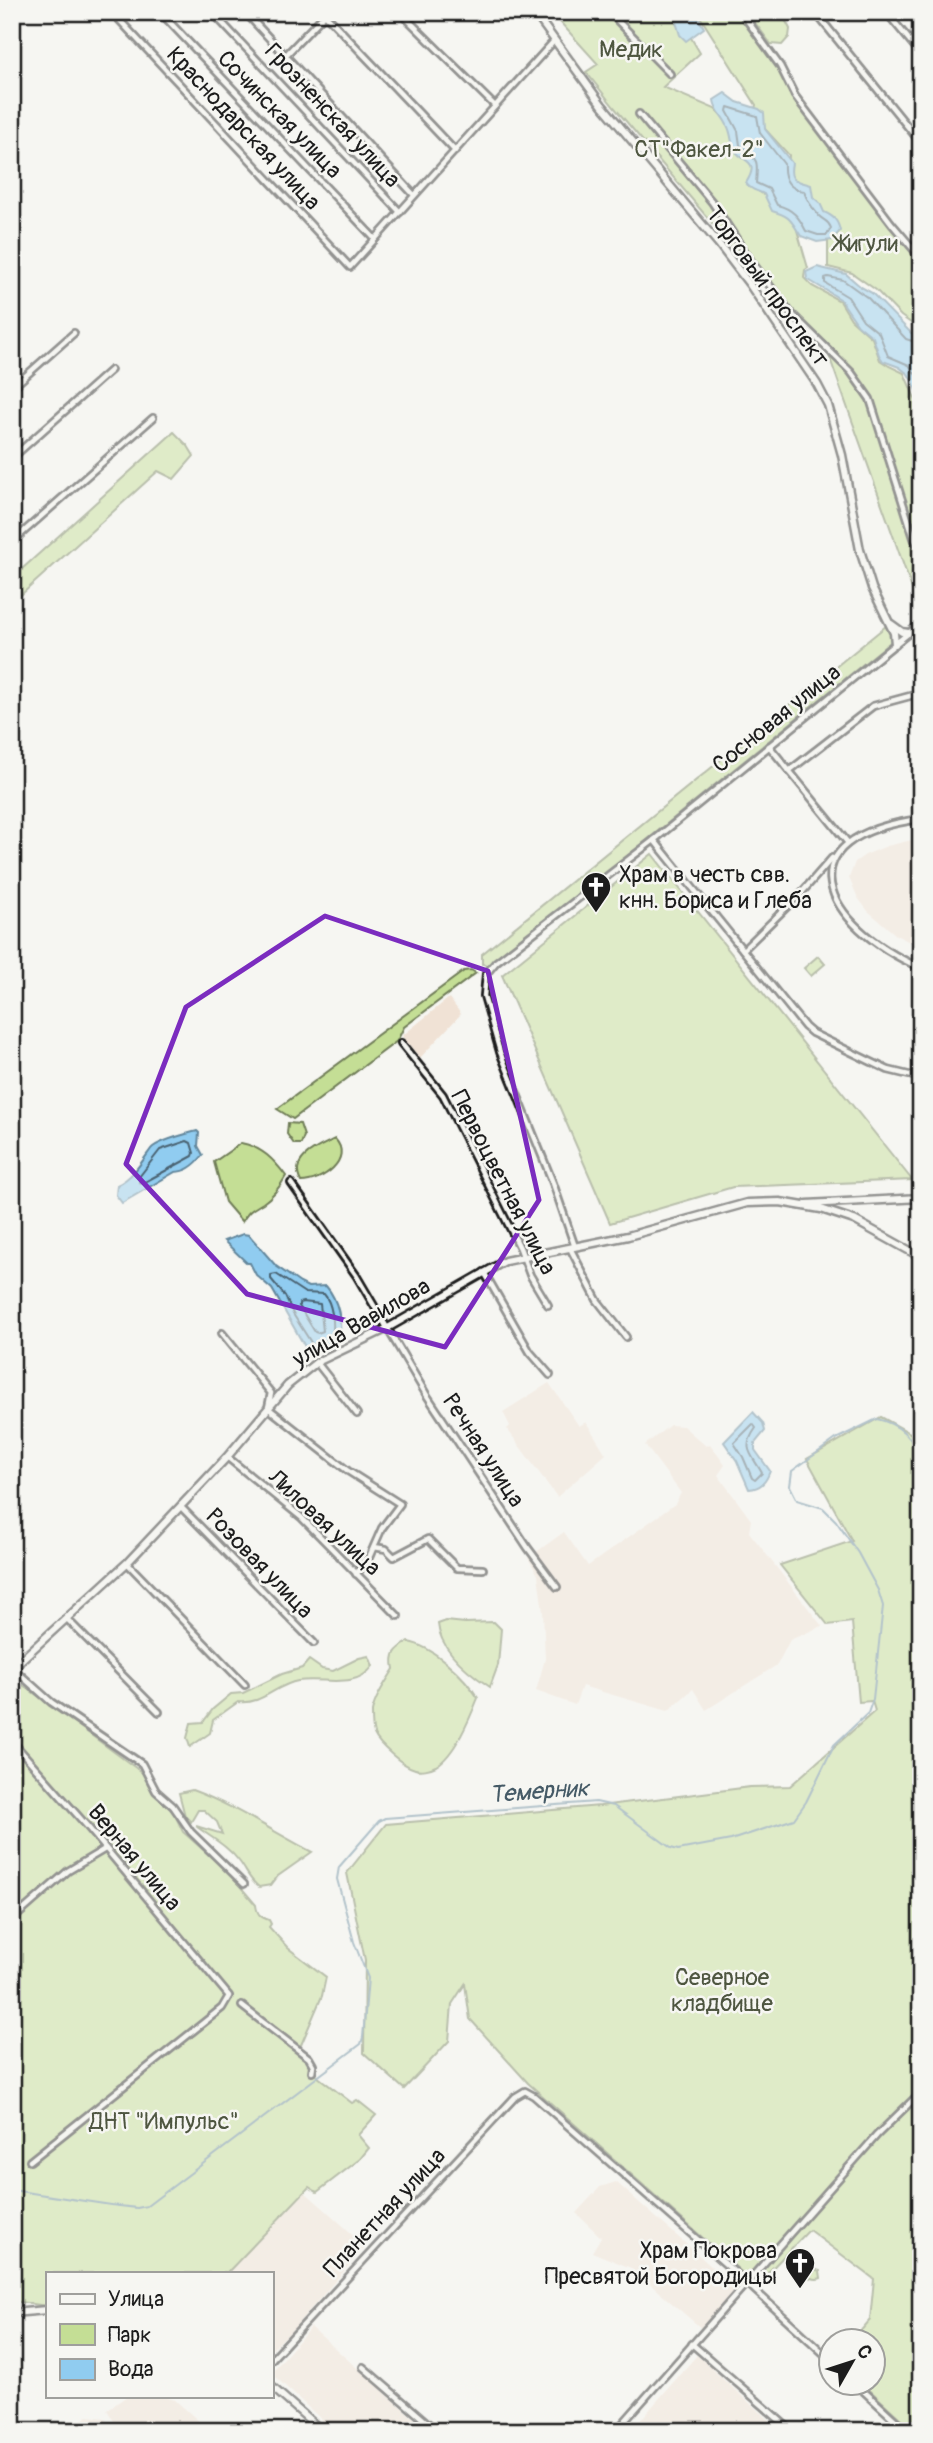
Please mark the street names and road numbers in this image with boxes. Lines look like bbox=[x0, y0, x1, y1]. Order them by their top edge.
street label: Грозненская улица bbox=[258, 37, 407, 194]
street label: Краснодарская улица bbox=[160, 41, 327, 216]
street label: Сочинская улица bbox=[211, 44, 348, 185]
street label: Торговый проспект bbox=[700, 200, 836, 373]
street label: Сосновая улица bbox=[706, 658, 847, 779]
street label: Первоцветная улица bbox=[444, 1085, 563, 1279]
street label: улица Вавилова bbox=[286, 1271, 435, 1374]
street label: Речная улица bbox=[436, 1388, 531, 1513]
street label: Лиловая улица bbox=[262, 1462, 387, 1582]
street label: Розовая улица bbox=[200, 1502, 320, 1625]
street label: Верная улица bbox=[82, 1798, 188, 1917]
street label: Планетная улица bbox=[317, 2142, 452, 2283]

